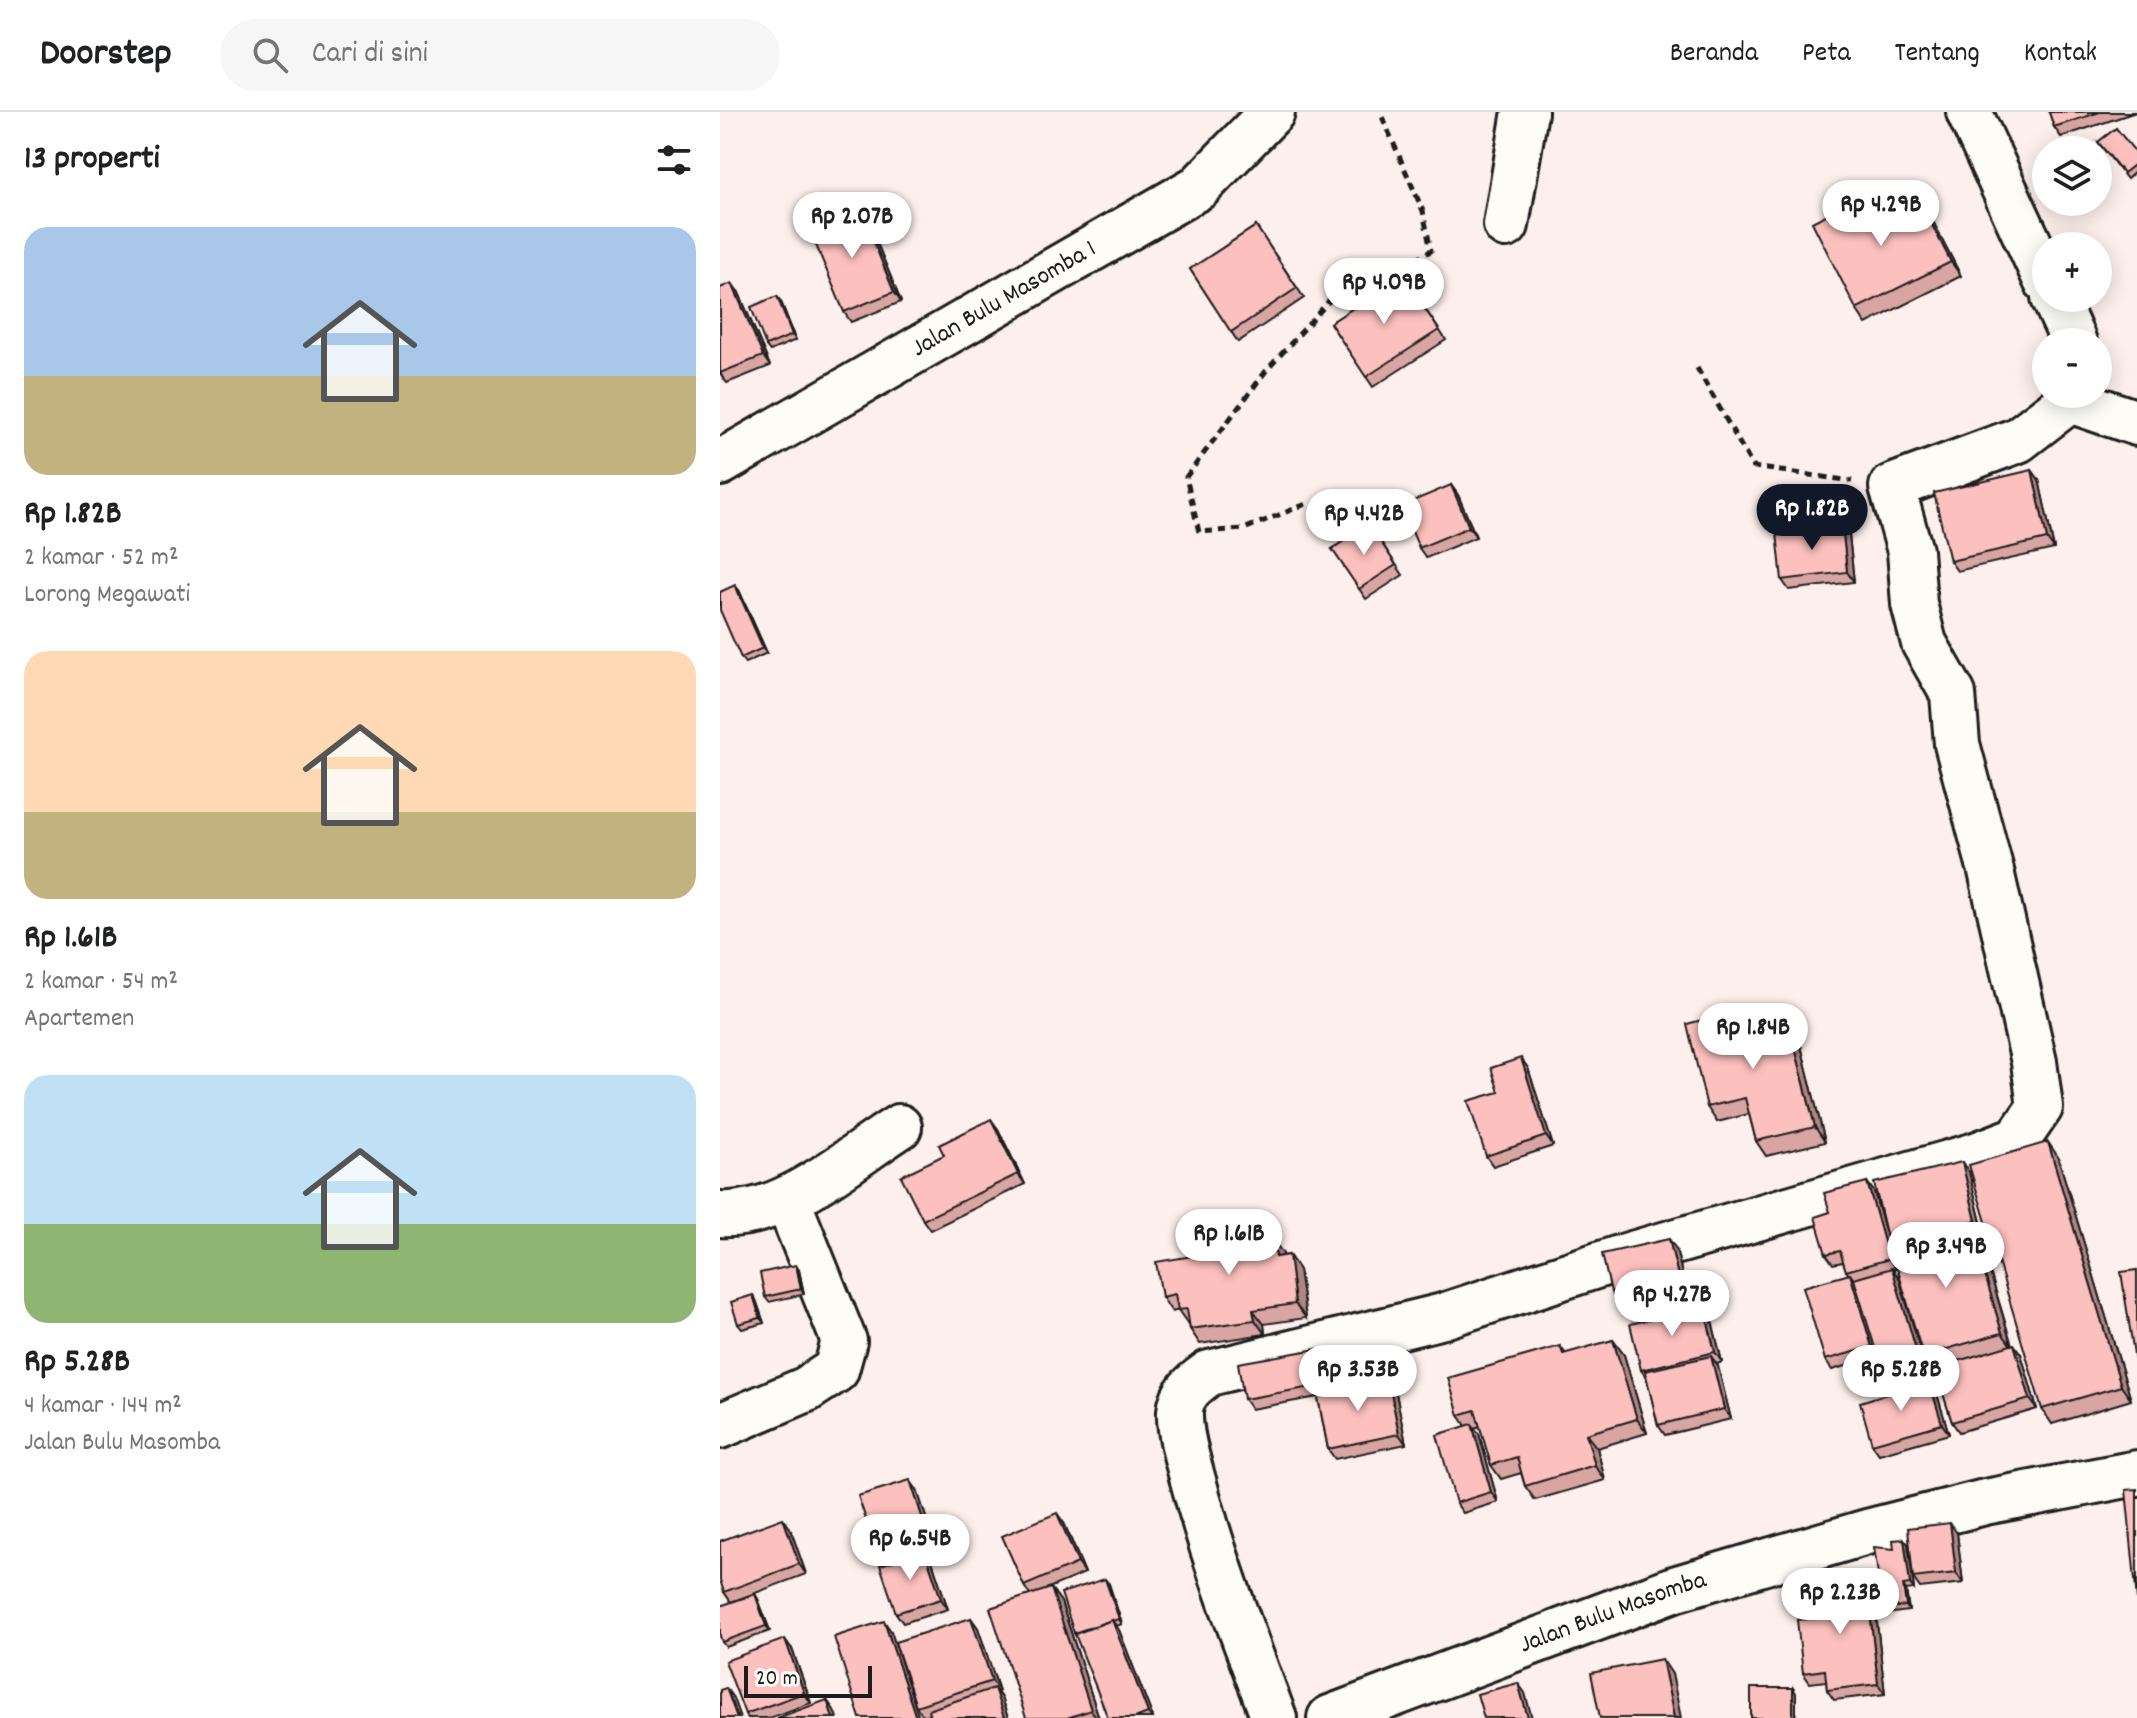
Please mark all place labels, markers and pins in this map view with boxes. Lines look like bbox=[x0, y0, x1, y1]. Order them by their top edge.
pin: Rp 4.29B bbox=[1798, 180, 1964, 248]
pin: Rp 2.07B bbox=[769, 192, 935, 260]
pin: Rp 4.09B bbox=[1301, 258, 1467, 326]
pin: Rp 1.82B bbox=[1729, 484, 1895, 552]
pin: Rp 4.42B bbox=[1281, 489, 1447, 557]
pin: Rp 1.84B bbox=[1670, 1003, 1836, 1071]
pin: Rp 1.61B bbox=[1146, 1209, 1312, 1277]
pin: Rp 3.49B bbox=[1863, 1222, 2029, 1290]
pin: Rp 4.27B bbox=[1589, 1270, 1755, 1338]
pin: Rp 3.53B bbox=[1275, 1345, 1441, 1413]
pin: Rp 5.28B bbox=[1818, 1345, 1984, 1413]
pin: Rp 6.54B bbox=[827, 1514, 993, 1582]
pin: Rp 2.23B bbox=[1757, 1568, 1923, 1636]

